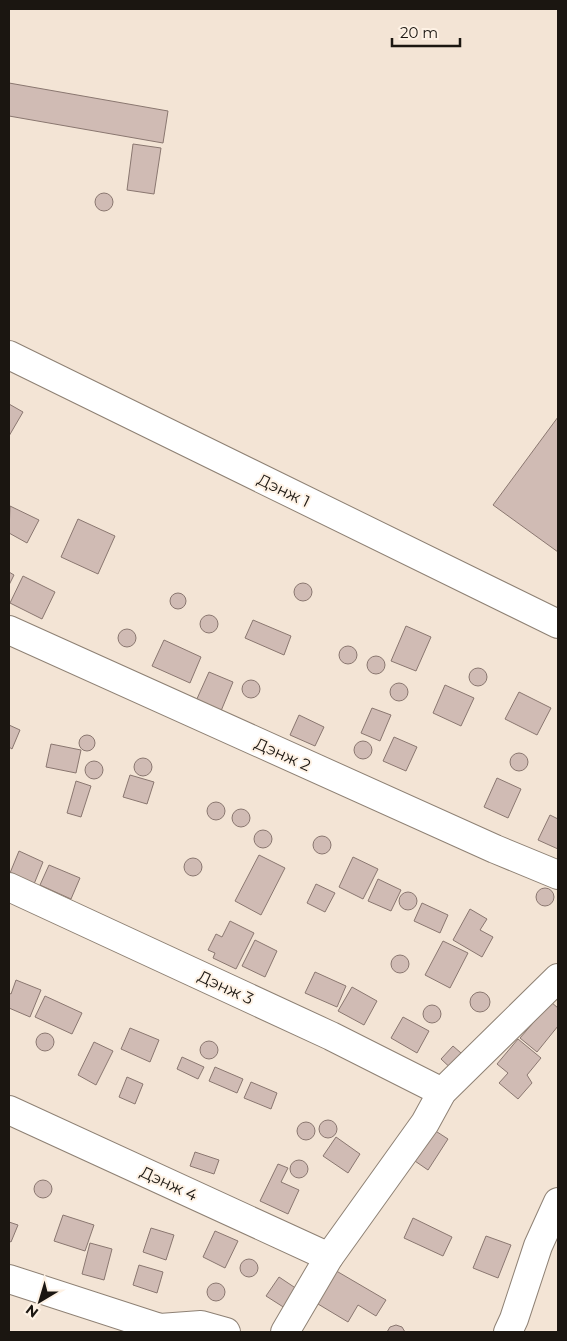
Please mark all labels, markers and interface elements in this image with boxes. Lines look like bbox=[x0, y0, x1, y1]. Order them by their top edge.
scale bar bbox=[392, 15, 460, 47]
text: 20 m bbox=[400, 23, 438, 42]
street label: Дэнж 1 bbox=[255, 470, 313, 511]
street label: Дэнж 2 bbox=[252, 734, 314, 775]
street label: Дэнж 3 bbox=[195, 966, 257, 1009]
street label: Дэнж 4 bbox=[137, 1162, 201, 1205]
north arrow bbox=[15, 1276, 65, 1326]
text: N bbox=[22, 1301, 42, 1322]

